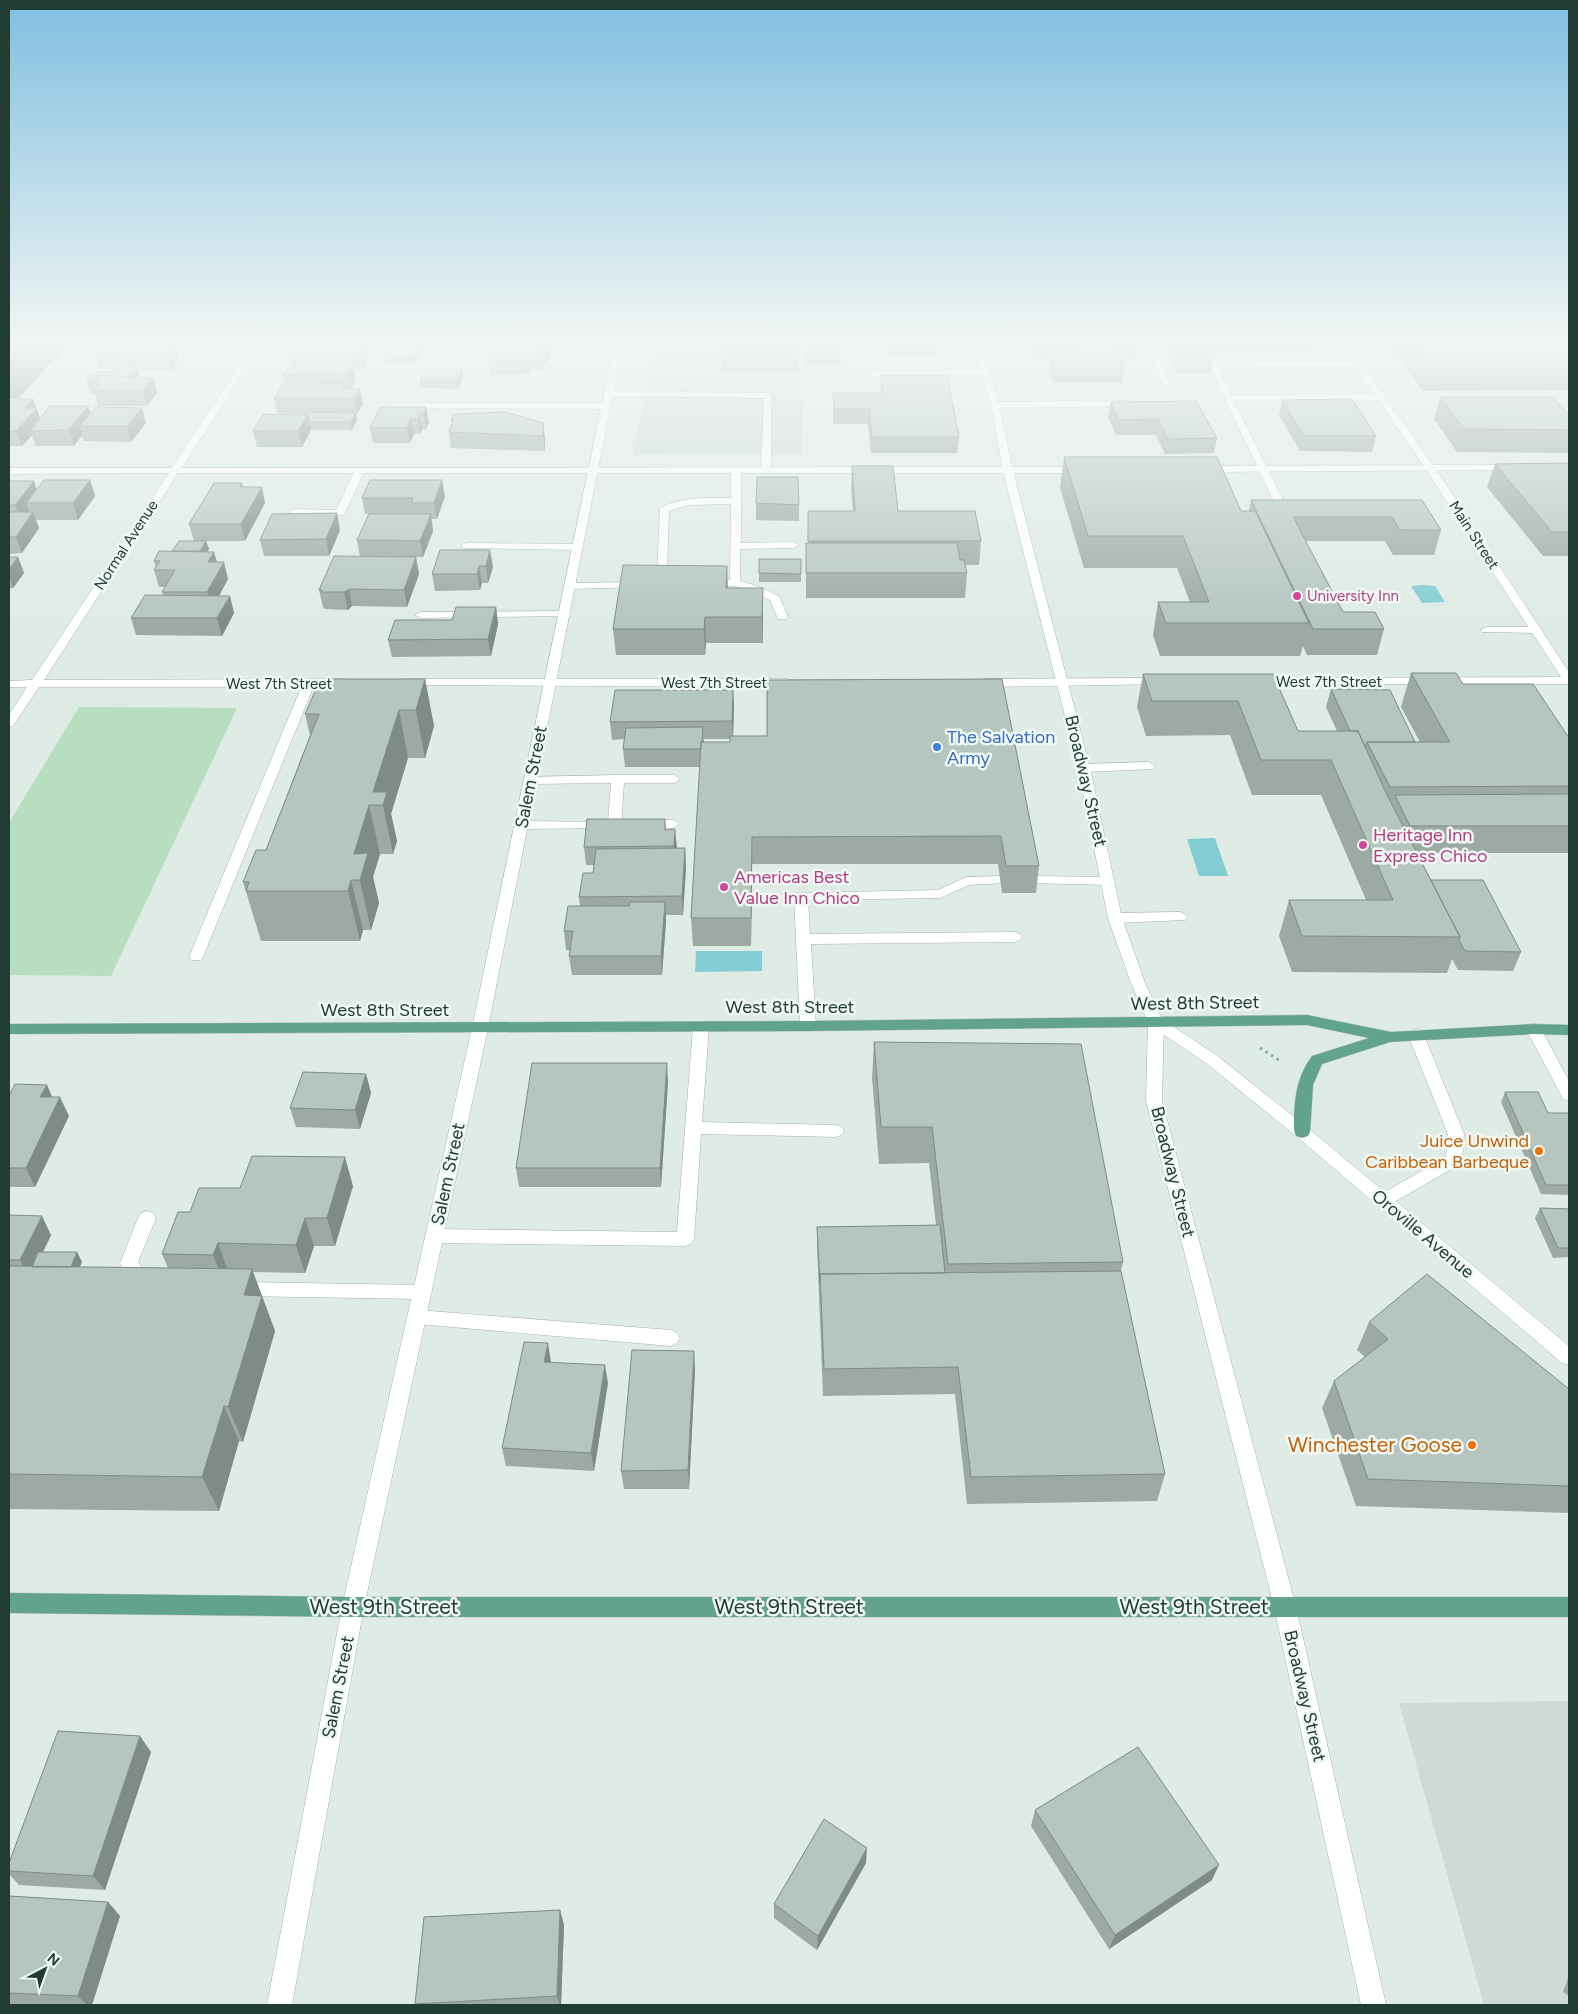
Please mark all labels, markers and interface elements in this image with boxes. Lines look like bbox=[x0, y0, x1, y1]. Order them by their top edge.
street label: Normal Avenue bbox=[90, 497, 162, 593]
street label: Main Street bbox=[1445, 497, 1503, 573]
place label: University Inn bbox=[1307, 587, 1399, 605]
marker: University Inn bbox=[1291, 590, 1303, 602]
street label: West 7th Street bbox=[1276, 673, 1382, 691]
street label: West 7th Street bbox=[661, 674, 767, 692]
street label: West 7th Street bbox=[226, 675, 332, 693]
street label: Broadway Street bbox=[1060, 713, 1112, 849]
street label: Salem Street bbox=[510, 724, 552, 830]
place label: The Salvation Army bbox=[947, 726, 1055, 769]
marker: The Salvation Army bbox=[931, 741, 943, 753]
place label: Heritage Inn Express Chico bbox=[1373, 824, 1487, 867]
marker: Heritage Inn Express Chico bbox=[1357, 839, 1369, 851]
place label: Americas Best Value Inn Chico bbox=[734, 866, 860, 909]
marker: Americas Best Value Inn Chico bbox=[718, 881, 730, 893]
street label: West 8th Street bbox=[1130, 991, 1260, 1015]
street label: West 8th Street bbox=[726, 996, 855, 1018]
street label: West 8th Street bbox=[321, 999, 450, 1021]
street label: Broadway Street bbox=[1146, 1104, 1200, 1240]
street label: Salem Street bbox=[426, 1121, 470, 1227]
place label: Juice Unwind Caribbean Barbeque bbox=[1365, 1130, 1529, 1173]
marker: Juice Unwind Caribbean Barbeque bbox=[1533, 1145, 1545, 1157]
street label: Oroville Avenue bbox=[1367, 1185, 1479, 1283]
place label: Winchester Goose bbox=[1288, 1432, 1462, 1457]
marker: Winchester Goose bbox=[1466, 1439, 1478, 1451]
street label: West 9th Street bbox=[309, 1594, 459, 1619]
street label: West 9th Street bbox=[714, 1594, 864, 1619]
street label: West 9th Street bbox=[1119, 1594, 1269, 1619]
street label: Broadway Street bbox=[1279, 1628, 1331, 1764]
street label: Salem Street bbox=[317, 1634, 359, 1740]
north arrow bbox=[20, 1944, 70, 1994]
text: N bbox=[44, 1950, 63, 1970]

